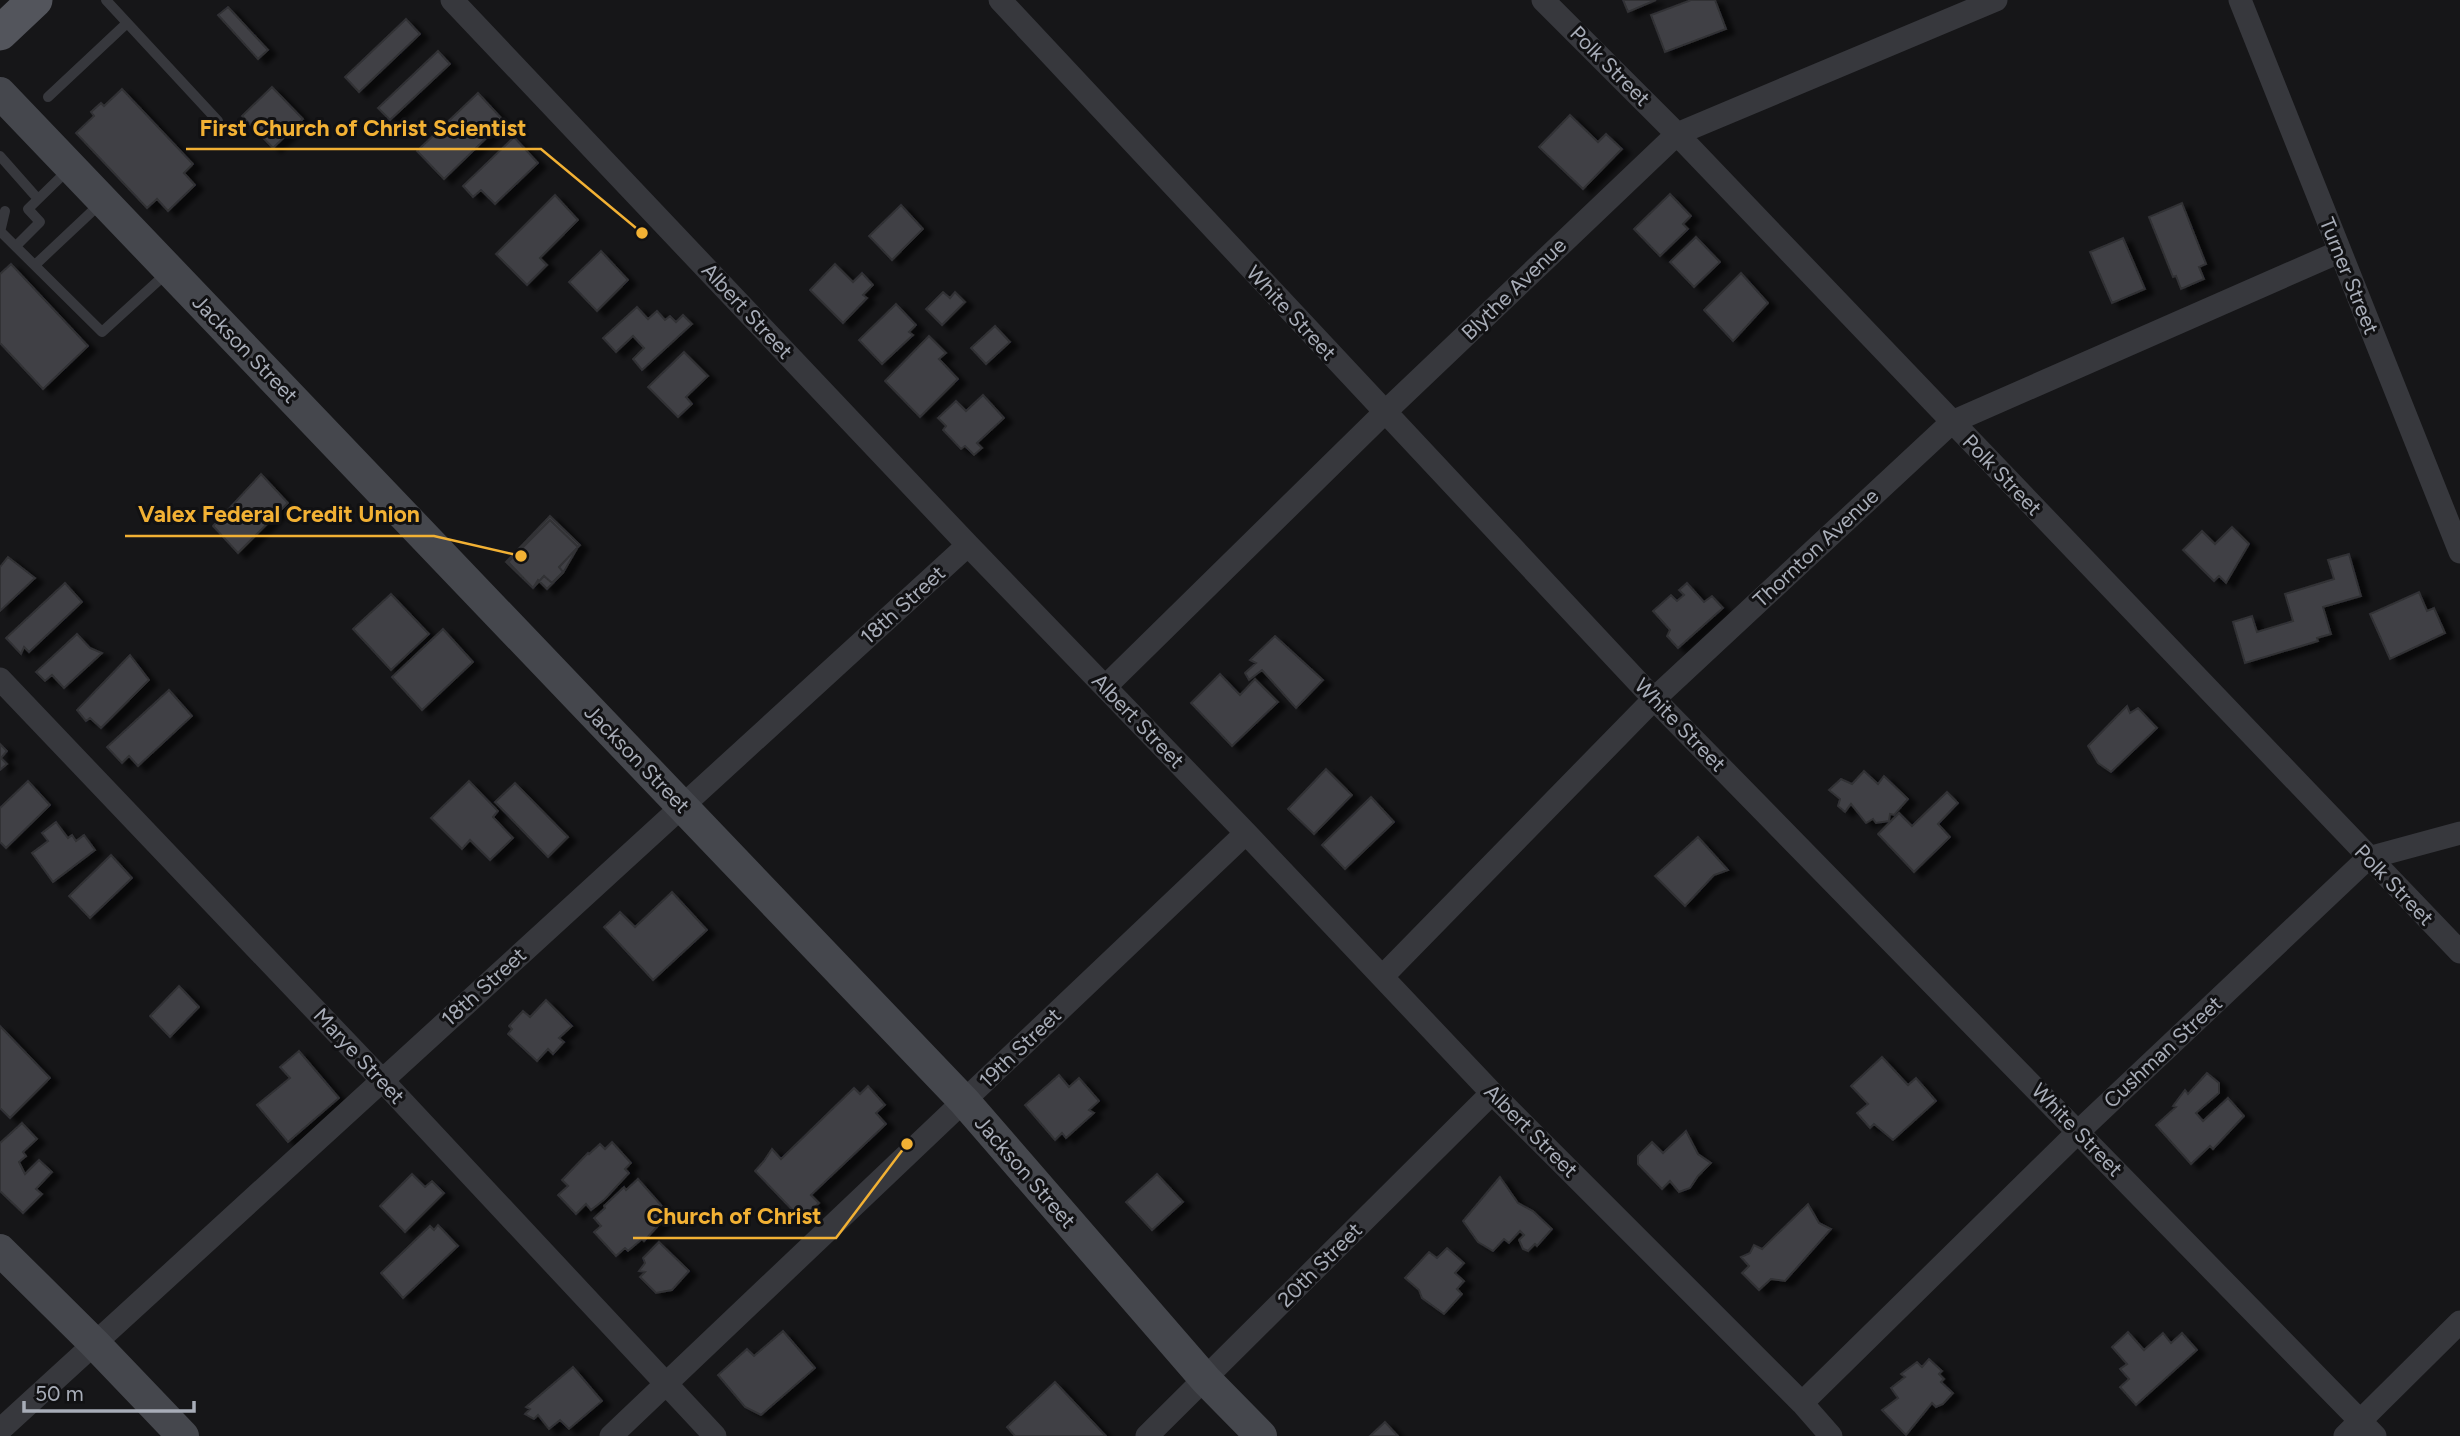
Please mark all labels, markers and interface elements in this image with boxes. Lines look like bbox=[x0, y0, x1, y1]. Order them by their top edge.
street label: Polk Street bbox=[1565, 20, 1656, 111]
callout: First Church of Christ Scientist bbox=[186, 105, 541, 149]
text: First Church of Christ Scientist bbox=[199, 114, 527, 142]
street label: Turner Street bbox=[2315, 214, 2384, 338]
street label: Blythe Avenue bbox=[1456, 232, 1571, 345]
street label: Albert Street bbox=[697, 258, 798, 364]
street label: White Street bbox=[1241, 260, 1341, 365]
street label: Jackson Street bbox=[187, 289, 303, 408]
street label: Polk Street bbox=[1958, 429, 2047, 520]
street label: Thornton Avenue bbox=[1748, 483, 1884, 612]
callout: Valex Federal Credit Union bbox=[125, 492, 434, 536]
text: Valex Federal Credit Union bbox=[138, 500, 420, 528]
street label: 18th Street bbox=[855, 560, 950, 649]
street label: Albert Street bbox=[1087, 668, 1190, 773]
street label: White Street bbox=[1630, 673, 1731, 777]
street label: Jackson Street bbox=[579, 699, 695, 818]
street label: Polk Street bbox=[2350, 839, 2439, 930]
street label: 18th Street bbox=[436, 942, 531, 1031]
street label: Cushman Street bbox=[2098, 990, 2227, 1113]
street label: 19th Street bbox=[973, 1002, 1066, 1093]
street label: Marye Street bbox=[309, 1003, 410, 1109]
street label: White Street bbox=[2027, 1078, 2128, 1182]
street label: Albert Street bbox=[1480, 1079, 1583, 1183]
street label: Jackson Street bbox=[970, 1110, 1081, 1233]
callout: Church of Christ bbox=[633, 1194, 836, 1238]
text: Church of Christ bbox=[646, 1202, 822, 1230]
street label: 20th Street bbox=[1272, 1217, 1367, 1312]
scale bar bbox=[24, 1370, 194, 1414]
text: 50 m bbox=[35, 1381, 84, 1406]

